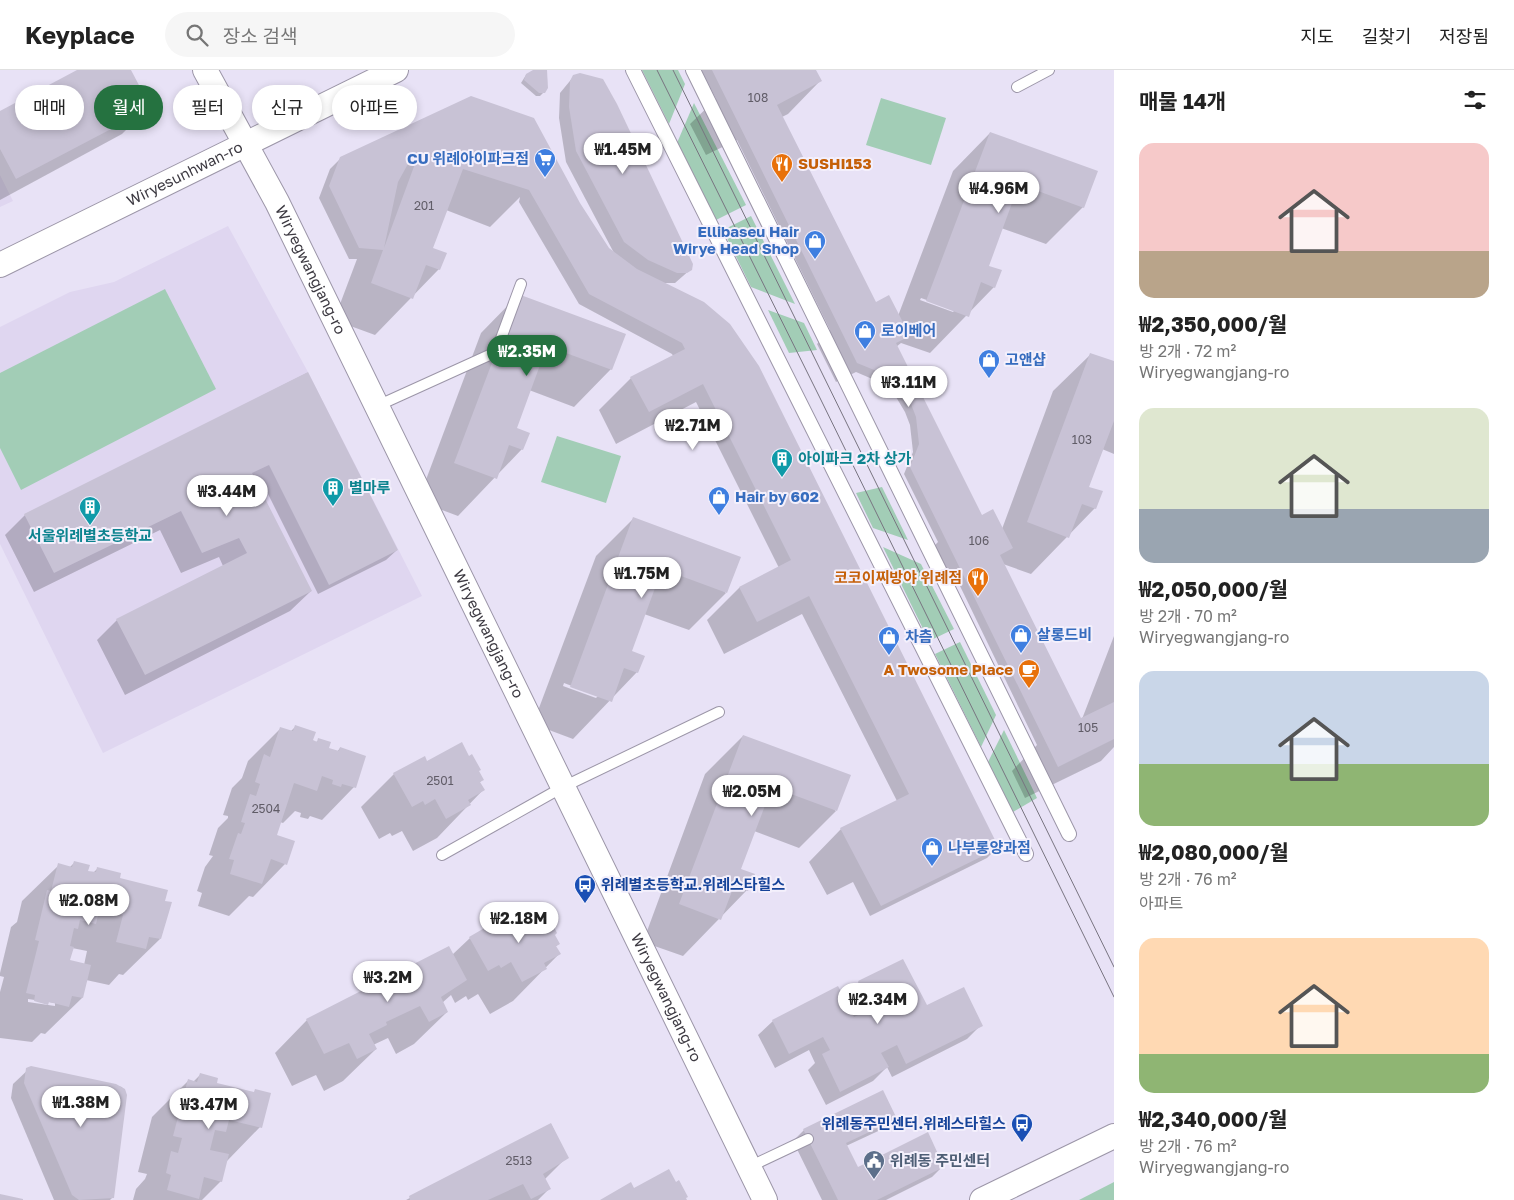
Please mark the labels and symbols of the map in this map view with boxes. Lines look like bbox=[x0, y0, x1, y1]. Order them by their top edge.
house number: 108 bbox=[748, 90, 768, 105]
pin: ₩1.45M bbox=[582, 132, 664, 175]
street label: Wiryesunhwan-ro bbox=[123, 137, 245, 209]
supermarket icon: CU 위례아이파크점 bbox=[533, 147, 557, 178]
place label: CU 위례아이파크점 bbox=[407, 149, 529, 167]
restaurant icon: SUSHI153 bbox=[770, 152, 794, 183]
place label: SUSHI153 bbox=[798, 154, 872, 172]
pin: ₩4.96M bbox=[958, 172, 1040, 214]
house number: 201 bbox=[414, 198, 434, 213]
street label: Wiryegwangjang-ro bbox=[272, 202, 350, 337]
place label: Ellibaseu Hair Wirye Head Shop bbox=[673, 222, 799, 257]
shop icon: Ellibaseu Hair Wirye Head Shop bbox=[803, 229, 827, 260]
shop icon: 로이베어 bbox=[853, 319, 877, 350]
place label: 로이베어 bbox=[881, 321, 936, 339]
pin: ₩2.35M bbox=[486, 334, 568, 377]
shop icon: 고앤샵 bbox=[977, 348, 1001, 379]
place label: 고앤샵 bbox=[1005, 350, 1046, 368]
pin: ₩3.11M bbox=[868, 366, 950, 408]
pin: ₩2.71M bbox=[652, 408, 734, 451]
house number: 103 bbox=[1072, 432, 1092, 447]
building icon: 아이파크 2차 상가 bbox=[770, 447, 794, 478]
place label: 아이파크 2차 상가 bbox=[798, 449, 911, 467]
pin: ₩3.44M bbox=[186, 474, 268, 517]
building icon: 별마루 bbox=[321, 476, 345, 507]
place label: 별마루 bbox=[349, 478, 391, 496]
shop icon: Hair by 602 bbox=[707, 485, 731, 516]
place label: Hair by 602 bbox=[735, 487, 819, 505]
building icon: 서울위례별초등학교 bbox=[78, 495, 102, 526]
place label: 서울위례별초등학교 bbox=[28, 526, 152, 544]
house number: 106 bbox=[969, 533, 989, 548]
pin: ₩1.75M bbox=[601, 556, 683, 599]
street label: Wiryegwangjang-ro bbox=[450, 566, 528, 701]
restaurant icon: 코코이찌방야 위례점 bbox=[966, 566, 990, 597]
place label: 코코이찌방야 위례점 bbox=[834, 568, 962, 586]
shop icon: 살롱드비 bbox=[1009, 623, 1033, 654]
shop icon: 차츰 bbox=[877, 625, 901, 656]
place label: 살롱드비 bbox=[1037, 625, 1092, 643]
place label: 차츰 bbox=[905, 627, 933, 645]
cafe icon: A Twosome Place bbox=[1017, 658, 1041, 689]
place label: A Twosome Place bbox=[884, 660, 1013, 678]
house number: 105 bbox=[1078, 720, 1098, 735]
house number: 2501 bbox=[426, 773, 454, 788]
pin: ₩2.05M bbox=[711, 774, 793, 817]
house number: 2504 bbox=[252, 801, 280, 816]
shop icon: 나부롱양과점 bbox=[920, 836, 944, 867]
place label: 나부롱양과점 bbox=[948, 838, 1031, 856]
bus stop icon: 위례별초등학교.위례스타힐스 bbox=[573, 873, 597, 904]
place label: 위례별초등학교.위례스타힐스 bbox=[601, 875, 785, 893]
pin: ₩2.08M bbox=[48, 884, 130, 926]
pin: ₩2.18M bbox=[478, 902, 560, 944]
street label: Wiryegwangjang-ro bbox=[628, 930, 706, 1064]
pin: ₩3.2M bbox=[353, 960, 423, 1003]
pin: ₩2.34M bbox=[837, 982, 919, 1025]
pin: ₩1.38M bbox=[40, 1086, 122, 1128]
pin: ₩3.47M bbox=[168, 1088, 250, 1130]
bus stop icon: 위례동주민센터.위례스타힐스 bbox=[1010, 1112, 1034, 1143]
place label: 위례동주민센터.위례스타힐스 bbox=[822, 1114, 1006, 1132]
public building icon: 위례동 주민센터 bbox=[862, 1149, 886, 1180]
place label: 위례동 주민센터 bbox=[890, 1151, 990, 1169]
house number: 2513 bbox=[506, 1153, 532, 1168]

